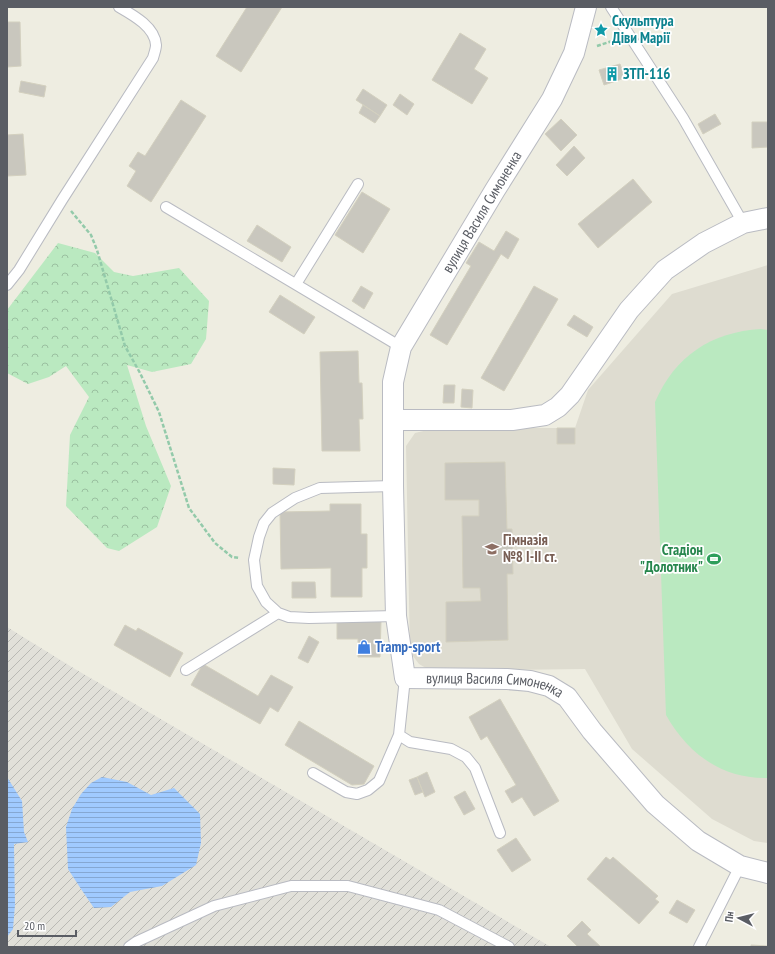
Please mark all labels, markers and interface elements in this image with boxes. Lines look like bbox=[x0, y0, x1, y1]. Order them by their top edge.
place label: Скульптура Діви Марії bbox=[612, 11, 674, 47]
place icon: Скульптура Діви Марії bbox=[593, 22, 609, 38]
place label: ЗТП-116 bbox=[623, 64, 670, 83]
building icon: ЗТП-116 bbox=[604, 66, 620, 82]
street label: вулиця Василя Симоненка bbox=[438, 147, 525, 276]
place label: Гімназія №8 I-II ст. bbox=[503, 530, 557, 566]
place label: Стадіон "Долотник" bbox=[640, 540, 703, 576]
school or university icon: Гімназія №8 I-II ст. bbox=[484, 541, 500, 557]
sports icon: Стадіон "Долотник" bbox=[706, 551, 722, 567]
place label: Tramp-sport bbox=[375, 637, 441, 656]
shop icon: Tramp-sport bbox=[356, 639, 372, 655]
street label: вулиця Василя Симоненка bbox=[426, 668, 567, 702]
north arrow bbox=[719, 898, 759, 938]
text: Пн bbox=[721, 911, 737, 923]
scale bar bbox=[18, 912, 76, 938]
text: 20 m bbox=[24, 918, 45, 933]

